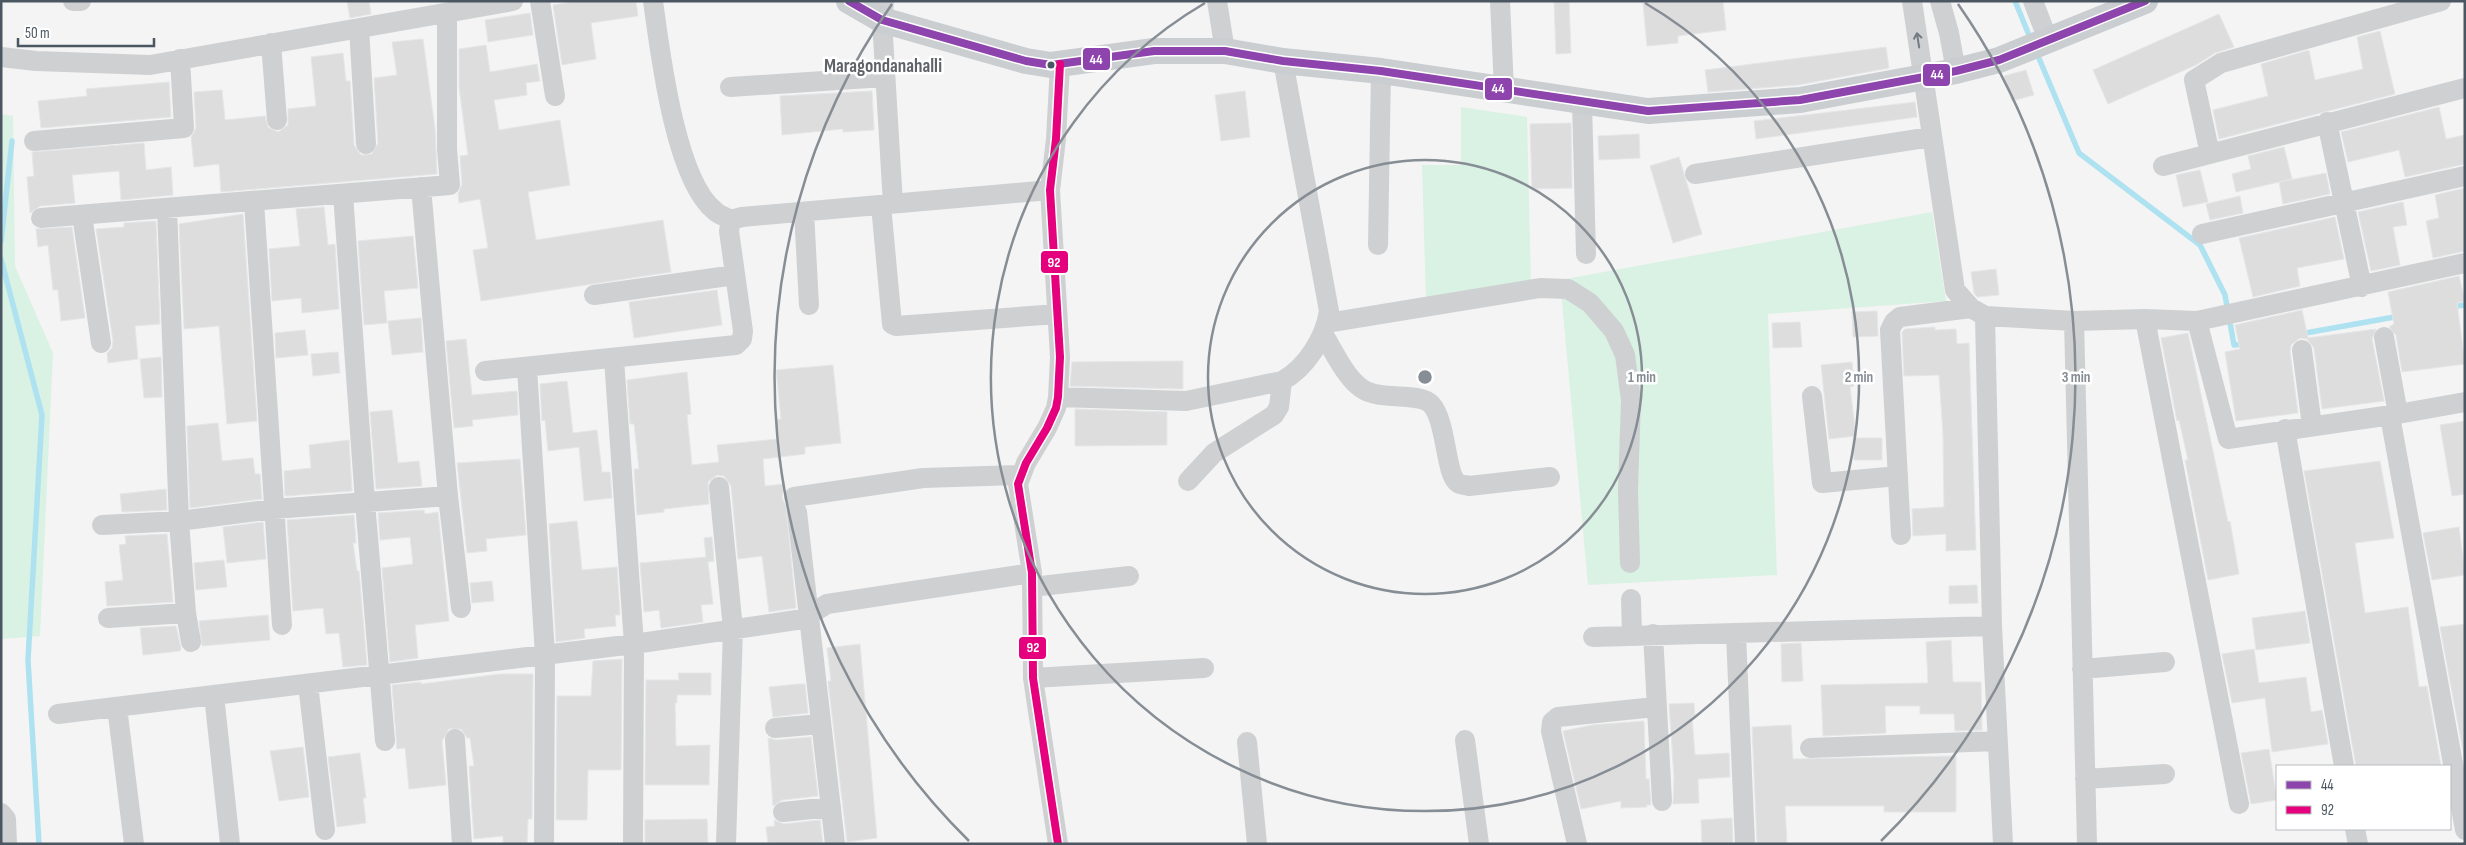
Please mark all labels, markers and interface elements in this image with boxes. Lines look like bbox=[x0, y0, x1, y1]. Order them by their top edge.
scale bar bbox=[18, 15, 154, 47]
text: 50 m bbox=[25, 24, 50, 43]
one-way arrow bbox=[1913, 32, 1923, 48]
line badge: 44 bbox=[1082, 47, 1111, 71]
text: 44 bbox=[1089, 51, 1103, 68]
district label: Maragondanahalli bbox=[824, 55, 942, 78]
unlabelled marker bbox=[1046, 60, 1056, 70]
line badge: 44 bbox=[1922, 63, 1951, 87]
text: 44 bbox=[1930, 66, 1944, 83]
line badge: 44 bbox=[1484, 77, 1513, 101]
text: 44 bbox=[1491, 80, 1505, 97]
line badge: 92 bbox=[1040, 250, 1069, 274]
text: 92 bbox=[1048, 254, 1060, 271]
centre of rings bbox=[1416, 368, 1434, 386]
text: 1 min bbox=[1628, 368, 1656, 387]
text: 2 min bbox=[1845, 368, 1873, 387]
text: 3 min bbox=[2062, 368, 2090, 387]
line badge: 92 bbox=[1018, 636, 1047, 660]
text: 92 bbox=[1027, 639, 1039, 656]
legend bbox=[2276, 765, 2451, 830]
text: 44 bbox=[2321, 776, 2334, 795]
text: 92 bbox=[2321, 801, 2334, 820]

